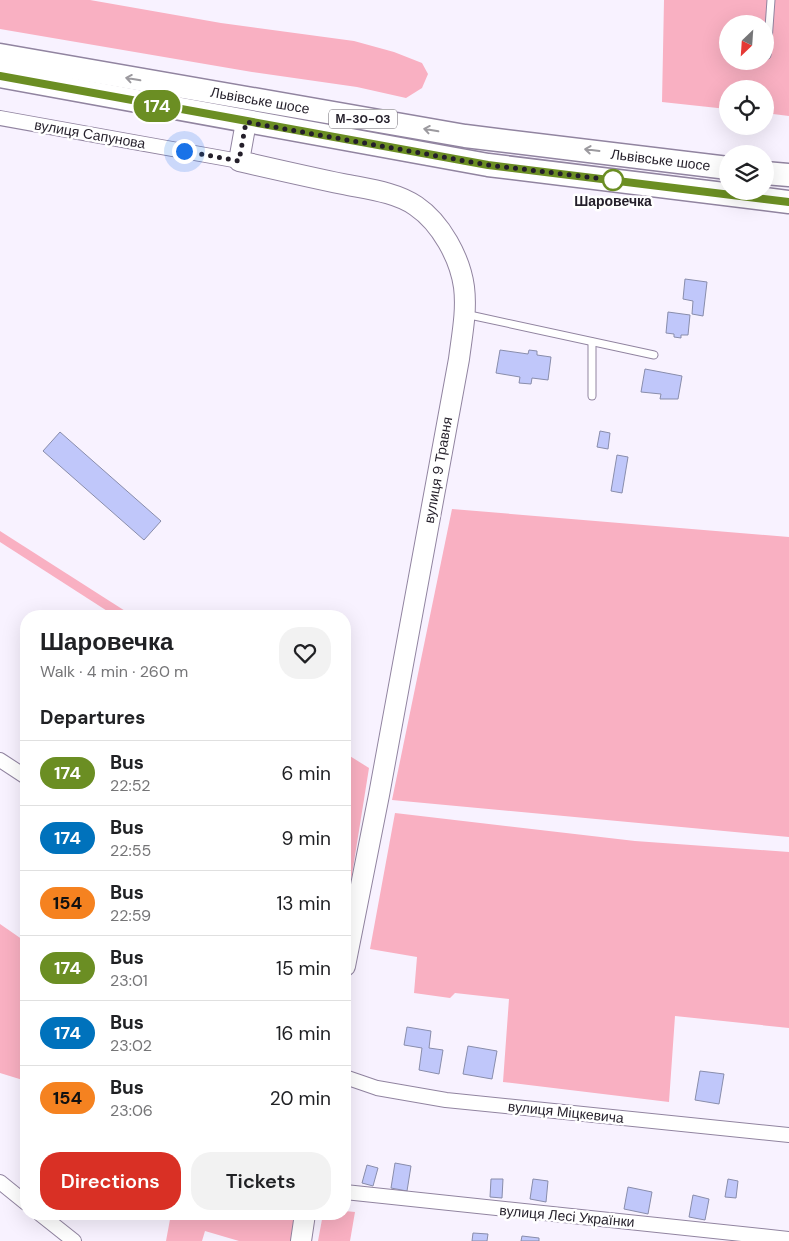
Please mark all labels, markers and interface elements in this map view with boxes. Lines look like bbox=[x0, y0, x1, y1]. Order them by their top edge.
north arrow bbox=[719, 15, 774, 70]
map controls bbox=[719, 15, 774, 200]
one-way arrow bbox=[126, 73, 142, 83]
button: locate bbox=[719, 80, 774, 135]
street label: Львівське шосе bbox=[209, 83, 311, 118]
line badge: 174 bbox=[128, 90, 186, 122]
text: 174 bbox=[144, 94, 170, 118]
road number: М-30-03 bbox=[329, 110, 397, 128]
street label: вулиця Сапунова bbox=[33, 115, 147, 153]
one-way arrow bbox=[424, 125, 440, 135]
your location bbox=[172, 139, 197, 164]
one-way arrow bbox=[585, 145, 601, 155]
street label: Львівське шосе bbox=[610, 145, 712, 175]
button: layers bbox=[719, 145, 774, 200]
marker: Шаровечка bbox=[602, 169, 624, 191]
place label: Шаровечка bbox=[574, 192, 652, 210]
street label: вулиця 9 Травня bbox=[420, 415, 456, 525]
text: Шаровечка bbox=[40, 626, 173, 657]
button: heart bbox=[279, 627, 331, 679]
text: Walk · 4 min · 260 m bbox=[40, 661, 188, 682]
text: Departures bbox=[40, 705, 145, 730]
text: Bus bbox=[110, 750, 144, 775]
text: 174 bbox=[54, 761, 81, 785]
text: 6 min bbox=[282, 761, 331, 786]
text: 22:52 bbox=[110, 775, 150, 796]
text: Bus bbox=[110, 815, 144, 840]
text: 174 bbox=[54, 826, 81, 850]
text: 9 min bbox=[282, 826, 331, 851]
text: 22:55 bbox=[110, 840, 151, 861]
text: Bus bbox=[110, 880, 144, 905]
text: 154 bbox=[53, 891, 82, 915]
text: 13 min bbox=[276, 891, 331, 916]
text: 22:59 bbox=[110, 905, 151, 926]
text: Bus bbox=[110, 945, 144, 970]
text: 174 bbox=[54, 956, 81, 980]
text: 15 min bbox=[276, 956, 331, 981]
text: 23:01 bbox=[110, 970, 148, 991]
text: Bus bbox=[110, 1010, 144, 1035]
text: 174 bbox=[54, 1021, 81, 1045]
text: 16 min bbox=[276, 1021, 331, 1046]
text: 23:02 bbox=[110, 1035, 152, 1056]
text: Bus bbox=[110, 1075, 144, 1100]
text: 154 bbox=[53, 1086, 82, 1110]
text: 20 min bbox=[270, 1086, 331, 1111]
street label: вулиця Міцкевича bbox=[507, 1097, 625, 1127]
text: 23:06 bbox=[110, 1100, 153, 1121]
button: Directions bbox=[40, 1152, 181, 1210]
button: Tickets bbox=[191, 1152, 331, 1210]
street label: вулиця Лесі Українки bbox=[499, 1201, 635, 1231]

